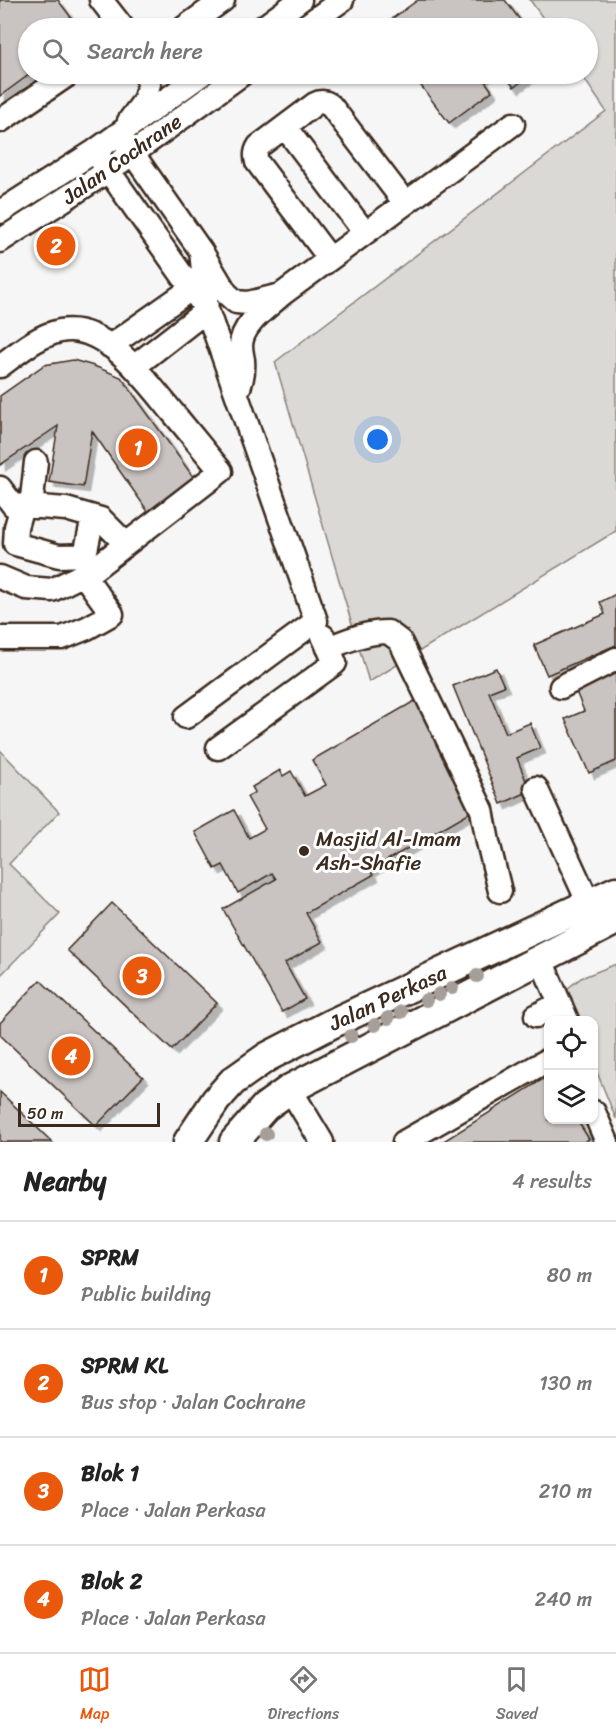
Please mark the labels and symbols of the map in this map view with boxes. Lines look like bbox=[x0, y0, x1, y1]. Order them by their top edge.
street label: Jalan Cochrane bbox=[53, 103, 190, 215]
pin: 2 bbox=[36, 224, 76, 268]
your location bbox=[363, 425, 392, 454]
pin: 1 bbox=[118, 426, 158, 470]
place label: Masjid Al-Imam Ash-Shafie bbox=[315, 820, 461, 882]
marker: Masjid Al-Imam Ash-Shafie bbox=[297, 844, 311, 858]
pin: 3 bbox=[122, 954, 162, 998]
street label: Jalan Perkasa bbox=[322, 954, 454, 1042]
pin: 4 bbox=[52, 1034, 90, 1078]
scale bar bbox=[18, 1100, 160, 1128]

